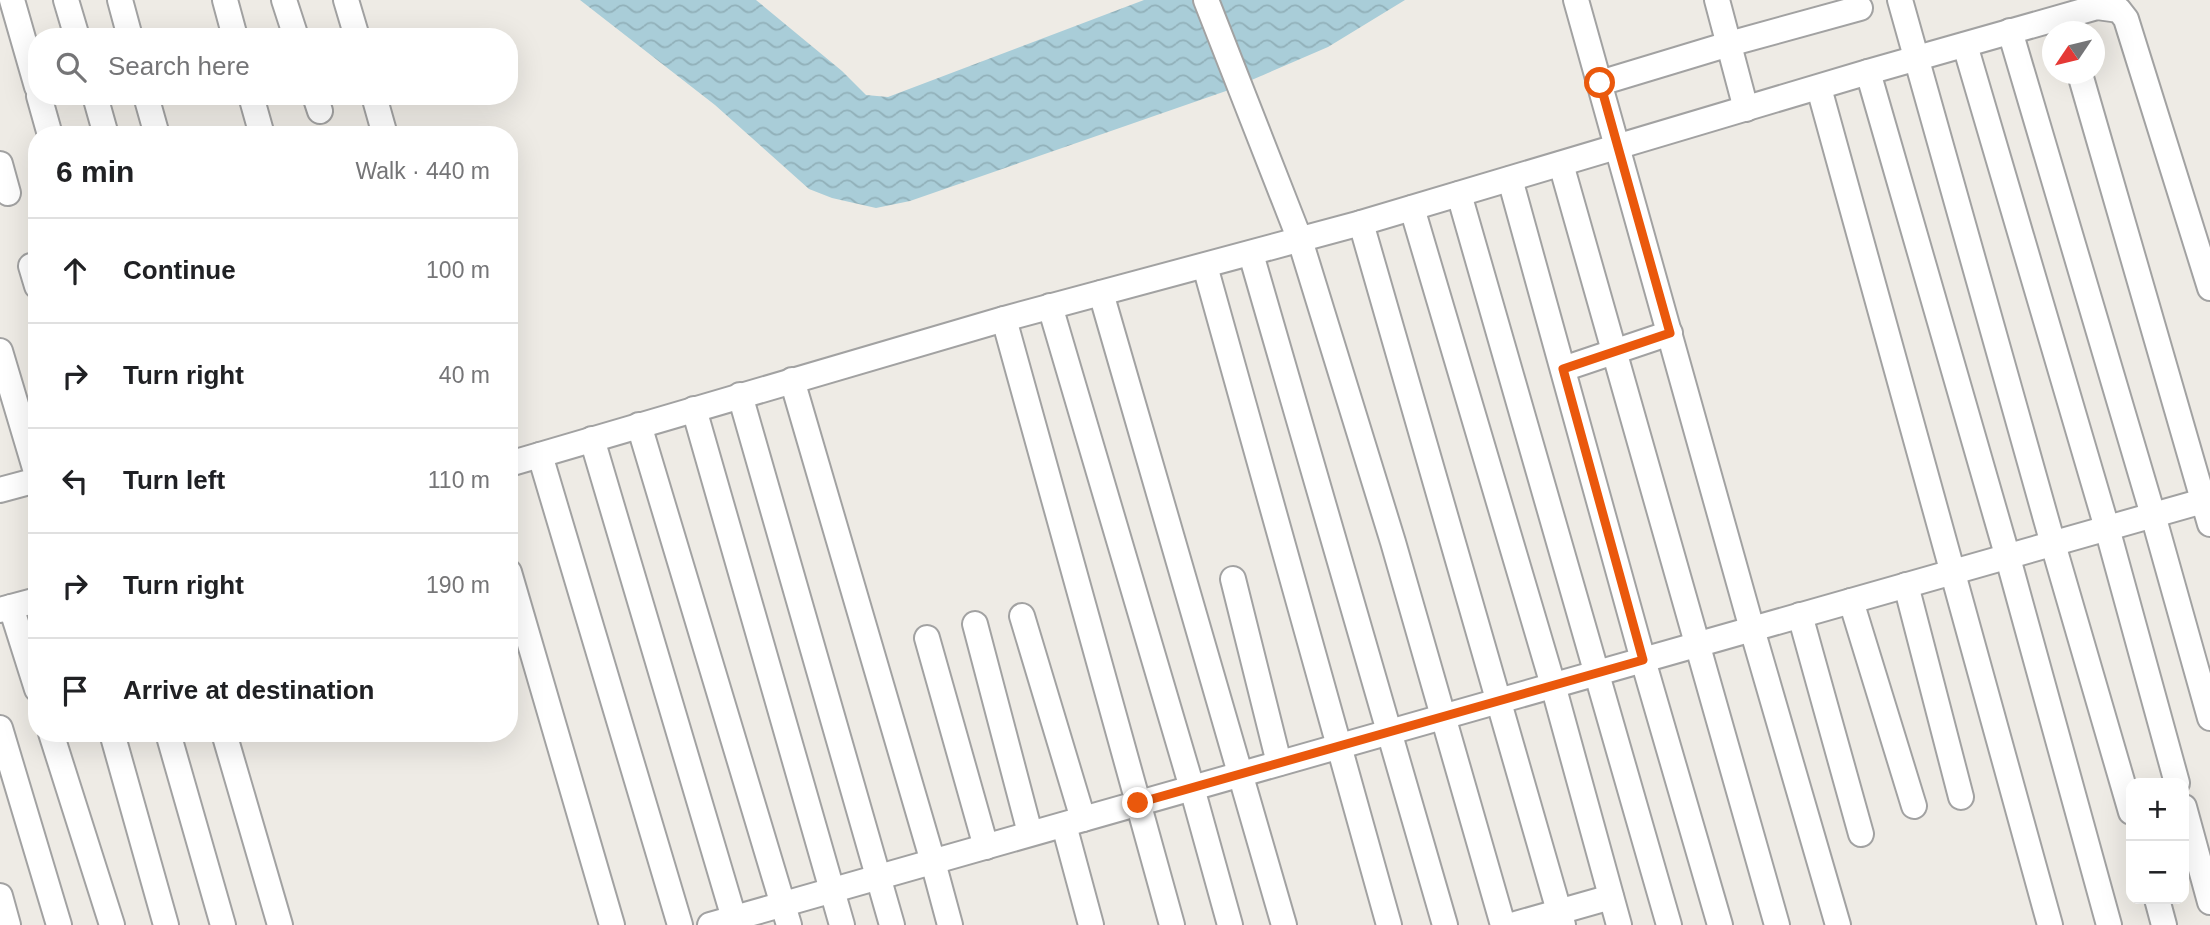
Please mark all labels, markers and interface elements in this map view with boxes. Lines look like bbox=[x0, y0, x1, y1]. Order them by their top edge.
north arrow bbox=[2042, 21, 2105, 84]
search box bbox=[28, 28, 518, 105]
icon: search bbox=[52, 48, 90, 86]
text: Search here bbox=[108, 51, 250, 81]
route start bbox=[1584, 67, 1615, 98]
text: 6 min bbox=[56, 155, 134, 188]
text: Walk · 440 m bbox=[355, 158, 490, 184]
icon: ahead bbox=[56, 252, 94, 290]
text: Continue bbox=[123, 255, 236, 285]
text: 100 m bbox=[426, 257, 490, 283]
icon: right bbox=[56, 357, 94, 395]
text: Turn right bbox=[123, 360, 244, 390]
text: 40 m bbox=[439, 362, 490, 388]
icon: left bbox=[56, 462, 94, 500]
text: Turn left bbox=[123, 465, 225, 495]
text: 110 m bbox=[428, 467, 490, 493]
icon: right bbox=[56, 567, 94, 605]
text: Turn right bbox=[123, 570, 244, 600]
text: 190 m bbox=[426, 572, 490, 598]
icon: arrive bbox=[56, 672, 94, 710]
text: Arrive at destination bbox=[123, 675, 374, 705]
map controls bbox=[2126, 778, 2189, 904]
button: + bbox=[2126, 778, 2189, 841]
route end bbox=[1122, 787, 1153, 818]
button: − bbox=[2126, 841, 2189, 904]

